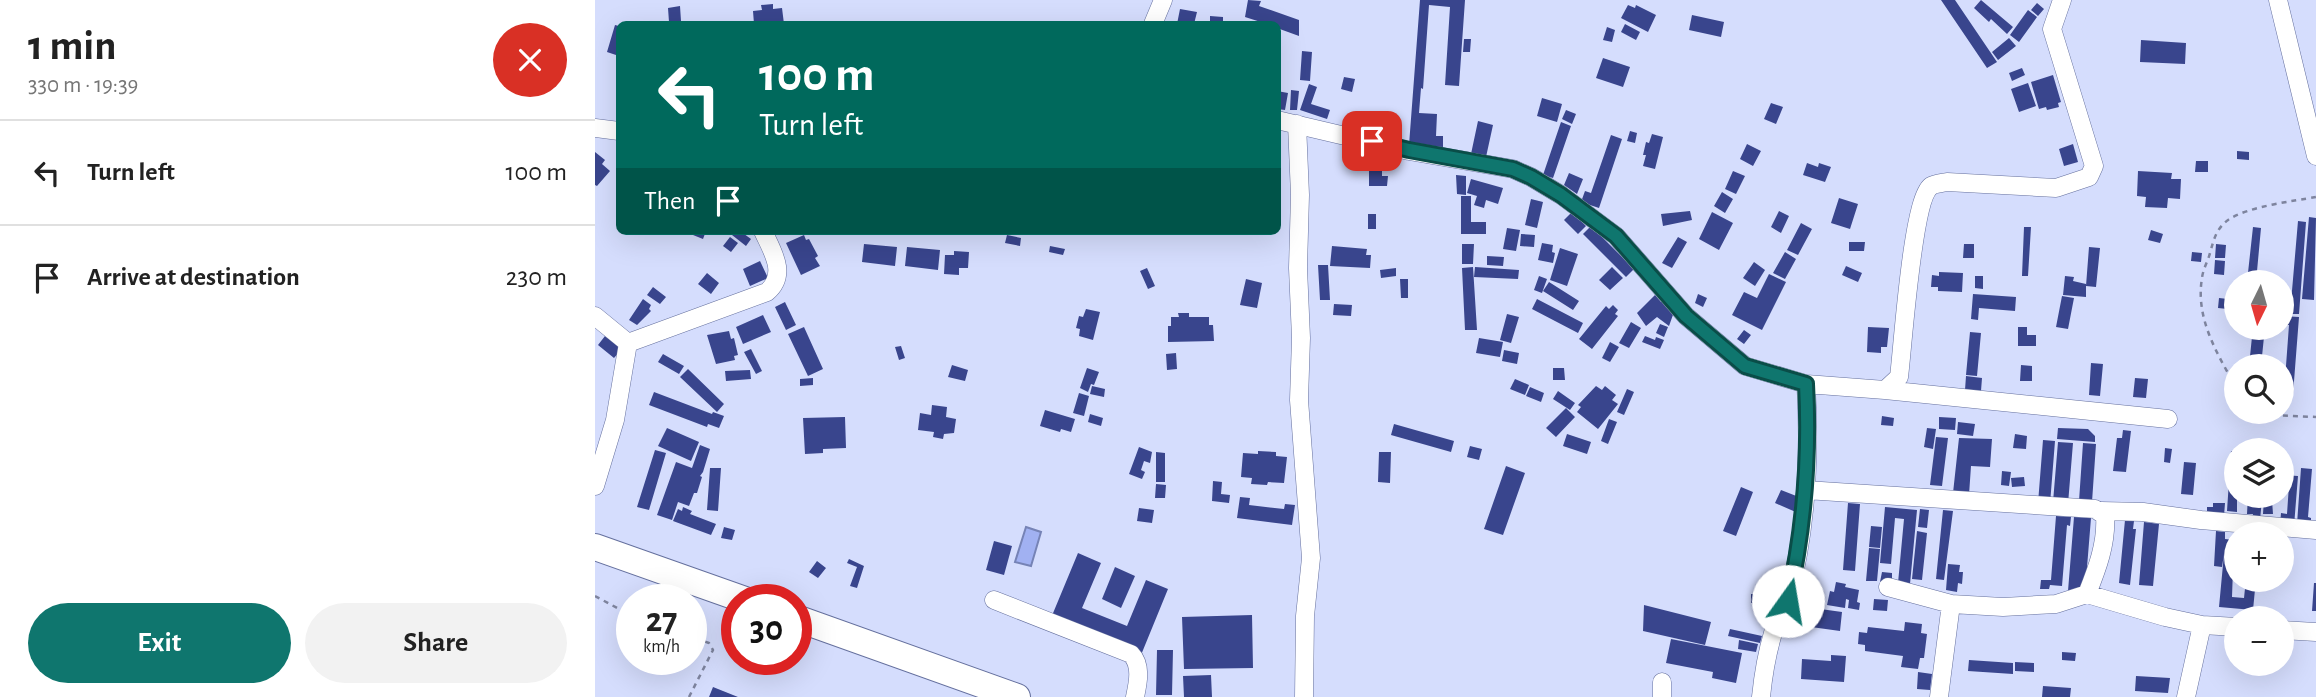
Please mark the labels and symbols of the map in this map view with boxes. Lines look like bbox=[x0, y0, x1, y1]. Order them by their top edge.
pin bbox=[1342, 111, 1402, 171]
north arrow bbox=[2224, 270, 2294, 340]
position arrow bbox=[1751, 564, 1825, 638]
speed limit sign: 30 bbox=[721, 584, 812, 675]

